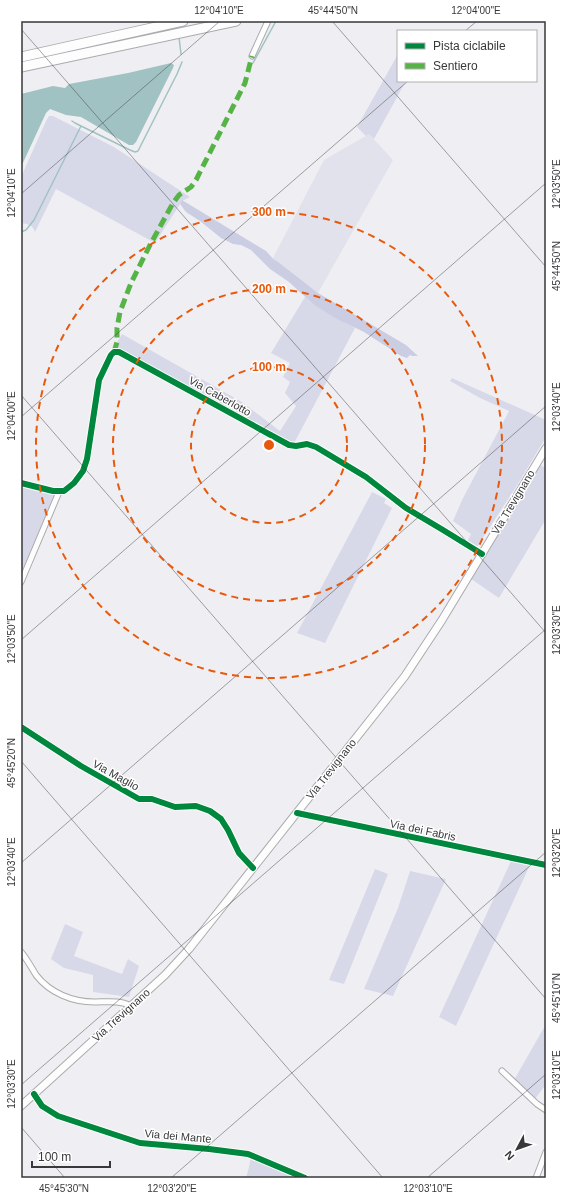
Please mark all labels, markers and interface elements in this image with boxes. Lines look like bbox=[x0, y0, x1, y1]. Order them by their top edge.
text: 12°04'10"E bbox=[194, 5, 244, 16]
text: 45°44'50"N bbox=[308, 5, 358, 16]
text: 12°04'00"E bbox=[451, 5, 501, 16]
legend bbox=[397, 30, 537, 82]
text: Pista ciclabile bbox=[433, 39, 506, 53]
text: Sentiero bbox=[433, 59, 478, 73]
text: 12°03'50"E bbox=[551, 159, 562, 209]
text: 12°04'10"E bbox=[6, 168, 17, 218]
text: 300 m bbox=[252, 205, 286, 219]
text: 45°44'50"N bbox=[551, 241, 562, 291]
text: 200 m bbox=[252, 282, 286, 296]
text: 100 m bbox=[252, 360, 286, 374]
street label: Via Caberlotto bbox=[187, 374, 253, 418]
text: 12°03'40"E bbox=[551, 382, 562, 432]
text: 12°04'00"E bbox=[6, 391, 17, 441]
centre of rings bbox=[262, 438, 276, 452]
street label: Via Trevignano bbox=[489, 468, 537, 536]
text: 12°03'30"E bbox=[551, 605, 562, 655]
text: 12°03'50"E bbox=[6, 614, 17, 664]
street label: Via Trevignano bbox=[304, 736, 358, 802]
text: 45°45'20"N bbox=[6, 738, 17, 788]
street label: Via Maglio bbox=[91, 757, 141, 793]
street label: Via dei Fabris bbox=[389, 817, 458, 843]
text: 12°03'20"E bbox=[551, 828, 562, 878]
text: 12°03'40"E bbox=[6, 837, 17, 887]
text: 45°45'10"N bbox=[551, 973, 562, 1023]
street label: Via Trevignano bbox=[90, 986, 152, 1044]
text: 12°03'10"E bbox=[551, 1050, 562, 1100]
text: 12°03'30"E bbox=[6, 1059, 17, 1109]
street label: Via dei Mante bbox=[144, 1127, 212, 1145]
north arrow bbox=[497, 1129, 537, 1169]
scale bar bbox=[32, 1143, 110, 1169]
text: N bbox=[502, 1149, 517, 1162]
text: 100 m bbox=[38, 1150, 71, 1164]
text: 45°45'30"N bbox=[39, 1183, 89, 1194]
text: 12°03'20"E bbox=[147, 1183, 197, 1194]
text: 12°03'10"E bbox=[403, 1183, 453, 1194]

